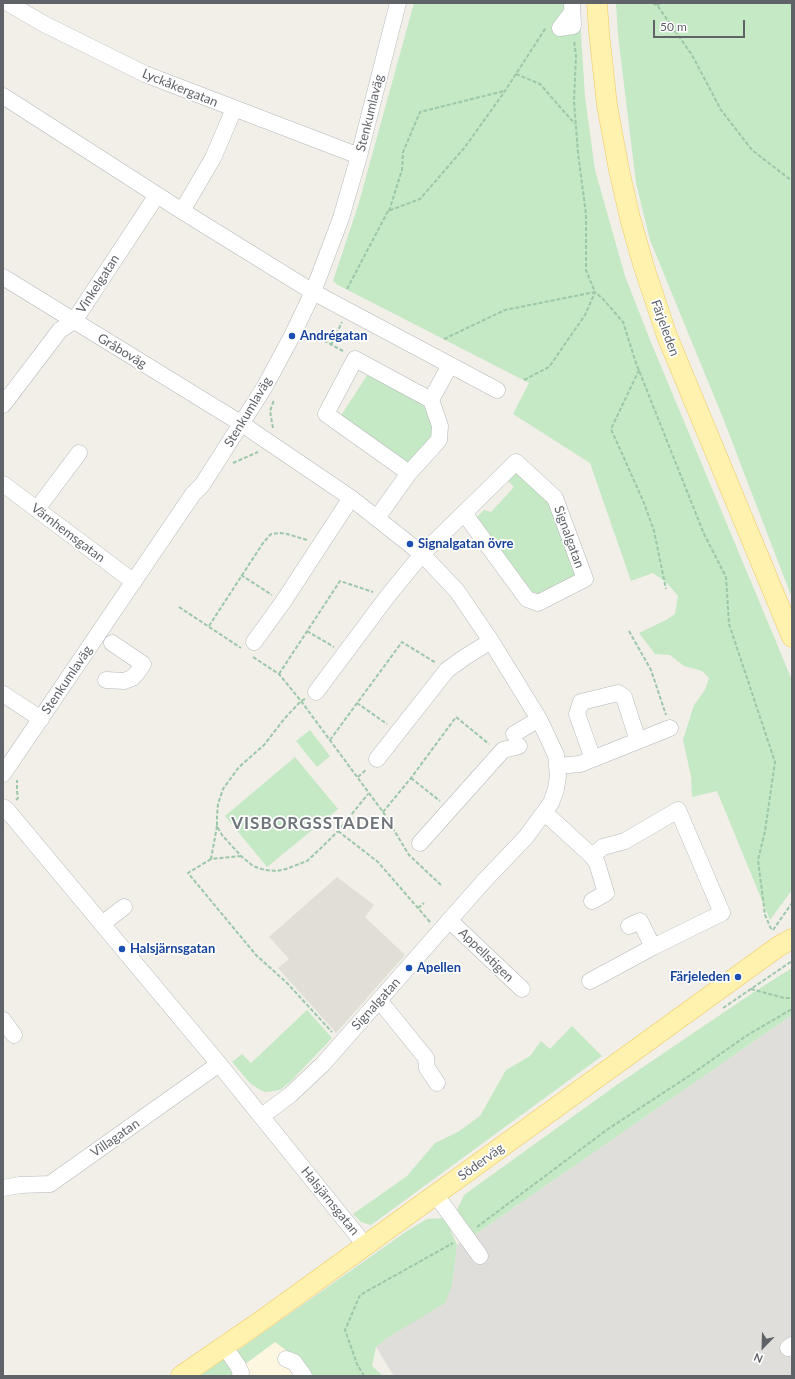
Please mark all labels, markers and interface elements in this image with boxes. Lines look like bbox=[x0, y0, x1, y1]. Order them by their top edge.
scale bar bbox=[655, 12, 747, 38]
text: 50 m bbox=[660, 19, 687, 34]
street label: Lyckåkergatan bbox=[140, 66, 220, 110]
street label: Stenkumlaväg bbox=[353, 73, 387, 153]
street label: Vinkelgatan bbox=[73, 252, 123, 316]
street label: Färjeleden bbox=[648, 298, 682, 358]
place label: Andrégatan bbox=[300, 328, 367, 344]
street label: Gråboväg bbox=[95, 330, 149, 372]
marker: Andrégatan bbox=[287, 331, 297, 341]
street label: Stenkumlaväg bbox=[221, 374, 275, 450]
street label: Värnhemsgatan bbox=[28, 500, 108, 566]
street label: Signalgatan bbox=[551, 504, 587, 570]
place label: Signalgatan övre bbox=[418, 536, 513, 552]
marker: Signalgatan övre bbox=[405, 539, 415, 549]
street label: Stenkumlaväg bbox=[38, 643, 96, 717]
district label: VISBORGSSTADEN bbox=[231, 814, 395, 834]
street label: Appellstigen bbox=[455, 925, 517, 985]
place label: Halsjärnsgatan bbox=[130, 941, 215, 957]
marker: Halsjärnsgatan bbox=[117, 944, 127, 954]
place label: Apellen bbox=[417, 960, 461, 976]
marker: Apellen bbox=[404, 963, 414, 973]
place label: Färjeleden bbox=[670, 969, 730, 985]
marker: Färjeleden bbox=[733, 972, 743, 982]
street label: Signalgatan bbox=[348, 975, 404, 1033]
street label: Villagatan bbox=[88, 1116, 142, 1160]
street label: Söderväg bbox=[455, 1140, 507, 1184]
street label: Halsjärnsgatan bbox=[298, 1164, 362, 1238]
north arrow bbox=[743, 1327, 783, 1367]
text: N bbox=[752, 1351, 765, 1366]

